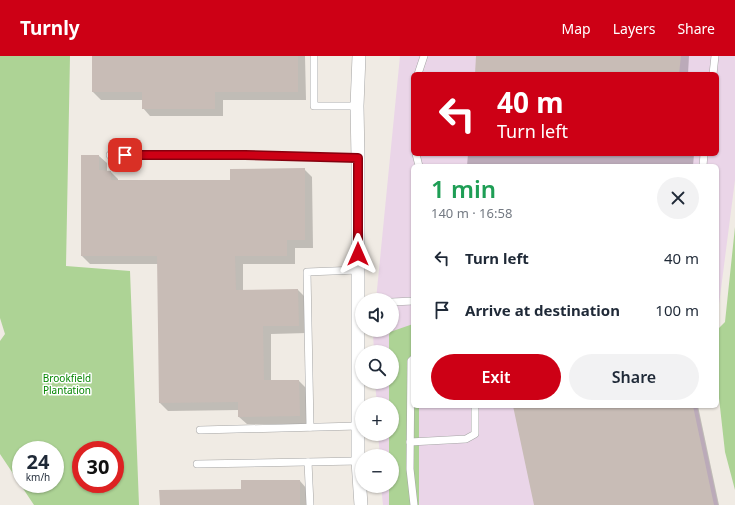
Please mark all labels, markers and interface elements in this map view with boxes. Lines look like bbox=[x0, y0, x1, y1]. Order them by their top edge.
text: Turnly bbox=[20, 15, 80, 41]
text: Map bbox=[562, 19, 591, 38]
text: Layers bbox=[613, 19, 655, 38]
text: Share bbox=[677, 19, 715, 38]
text: 40 m bbox=[497, 83, 564, 121]
icon: left bbox=[431, 88, 483, 140]
text: Turn left bbox=[497, 119, 568, 143]
pin bbox=[108, 138, 142, 172]
icon: arrive bbox=[114, 144, 136, 166]
text: 1 min bbox=[431, 172, 496, 205]
button: close bbox=[657, 177, 699, 219]
text: 140 m · 16:58 bbox=[431, 204, 512, 222]
position arrow bbox=[337, 233, 379, 275]
icon: left bbox=[431, 247, 453, 269]
text: Turn left bbox=[465, 248, 529, 268]
text: 40 m bbox=[664, 248, 699, 268]
map controls bbox=[355, 293, 399, 493]
button: sound bbox=[355, 293, 399, 337]
icon: arrive bbox=[431, 299, 453, 321]
text: Arrive at destination bbox=[465, 300, 620, 320]
text: 100 m bbox=[655, 300, 699, 320]
button: search bbox=[355, 345, 399, 389]
button: Exit bbox=[431, 354, 561, 400]
button: Share bbox=[569, 354, 699, 400]
park label: Brookfield Plantation bbox=[43, 371, 91, 397]
button: + bbox=[355, 397, 399, 441]
speed limit sign: 30 bbox=[72, 441, 124, 493]
text: 24 bbox=[27, 448, 49, 475]
button: − bbox=[355, 449, 399, 493]
text: km/h bbox=[26, 470, 50, 484]

